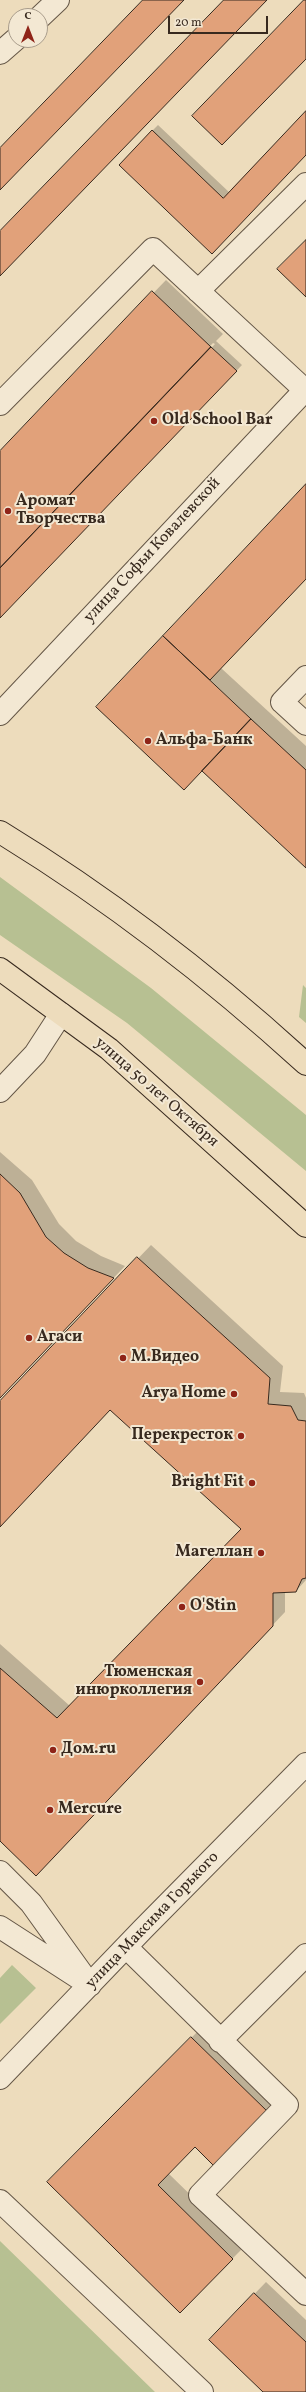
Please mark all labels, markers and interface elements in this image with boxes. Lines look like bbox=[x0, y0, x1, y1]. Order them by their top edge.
north arrow bbox=[8, 8, 48, 48]
scale bar bbox=[170, 8, 270, 34]
text: С bbox=[24, 9, 32, 24]
text: 20 m bbox=[175, 15, 202, 31]
place label: Old School Bar bbox=[162, 411, 273, 431]
marker: Old School Bar bbox=[149, 416, 159, 426]
street label: улица Софьи Ковалевской bbox=[81, 474, 225, 628]
place label: Аромат Творчества bbox=[16, 492, 105, 530]
marker: Аромат Творчества bbox=[3, 506, 13, 516]
place label: Альфа-Банк bbox=[156, 731, 252, 751]
marker: Альфа-Банк bbox=[143, 736, 153, 746]
street label: улица 50 лет Октября bbox=[90, 1034, 222, 1152]
place label: Агаси bbox=[37, 1328, 82, 1348]
marker: Агаси bbox=[24, 1333, 34, 1343]
place label: М.Видео bbox=[131, 1348, 199, 1368]
marker: М.Видео bbox=[118, 1353, 128, 1363]
place label: Arya Home bbox=[141, 1384, 226, 1404]
marker: Arya Home bbox=[229, 1389, 239, 1399]
place label: Перекресток bbox=[131, 1426, 233, 1446]
marker: Перекресток bbox=[236, 1431, 246, 1441]
place label: Bright Fit bbox=[171, 1473, 244, 1493]
marker: Bright Fit bbox=[247, 1478, 257, 1488]
place label: Магеллан bbox=[175, 1543, 253, 1563]
marker: Магеллан bbox=[256, 1548, 266, 1558]
place label: O'Stin bbox=[190, 1597, 237, 1617]
marker: O'Stin bbox=[177, 1602, 187, 1612]
place label: Тюменская инюрколлегия bbox=[76, 1663, 192, 1701]
marker: Тюменская инюрколлегия bbox=[195, 1677, 205, 1687]
place label: Дом.ru bbox=[61, 1740, 116, 1760]
marker: Дом.ru bbox=[48, 1745, 58, 1755]
place label: Mercure bbox=[58, 1800, 122, 1820]
marker: Mercure bbox=[45, 1805, 55, 1815]
street label: улица Максима Горького bbox=[82, 1848, 224, 1994]

